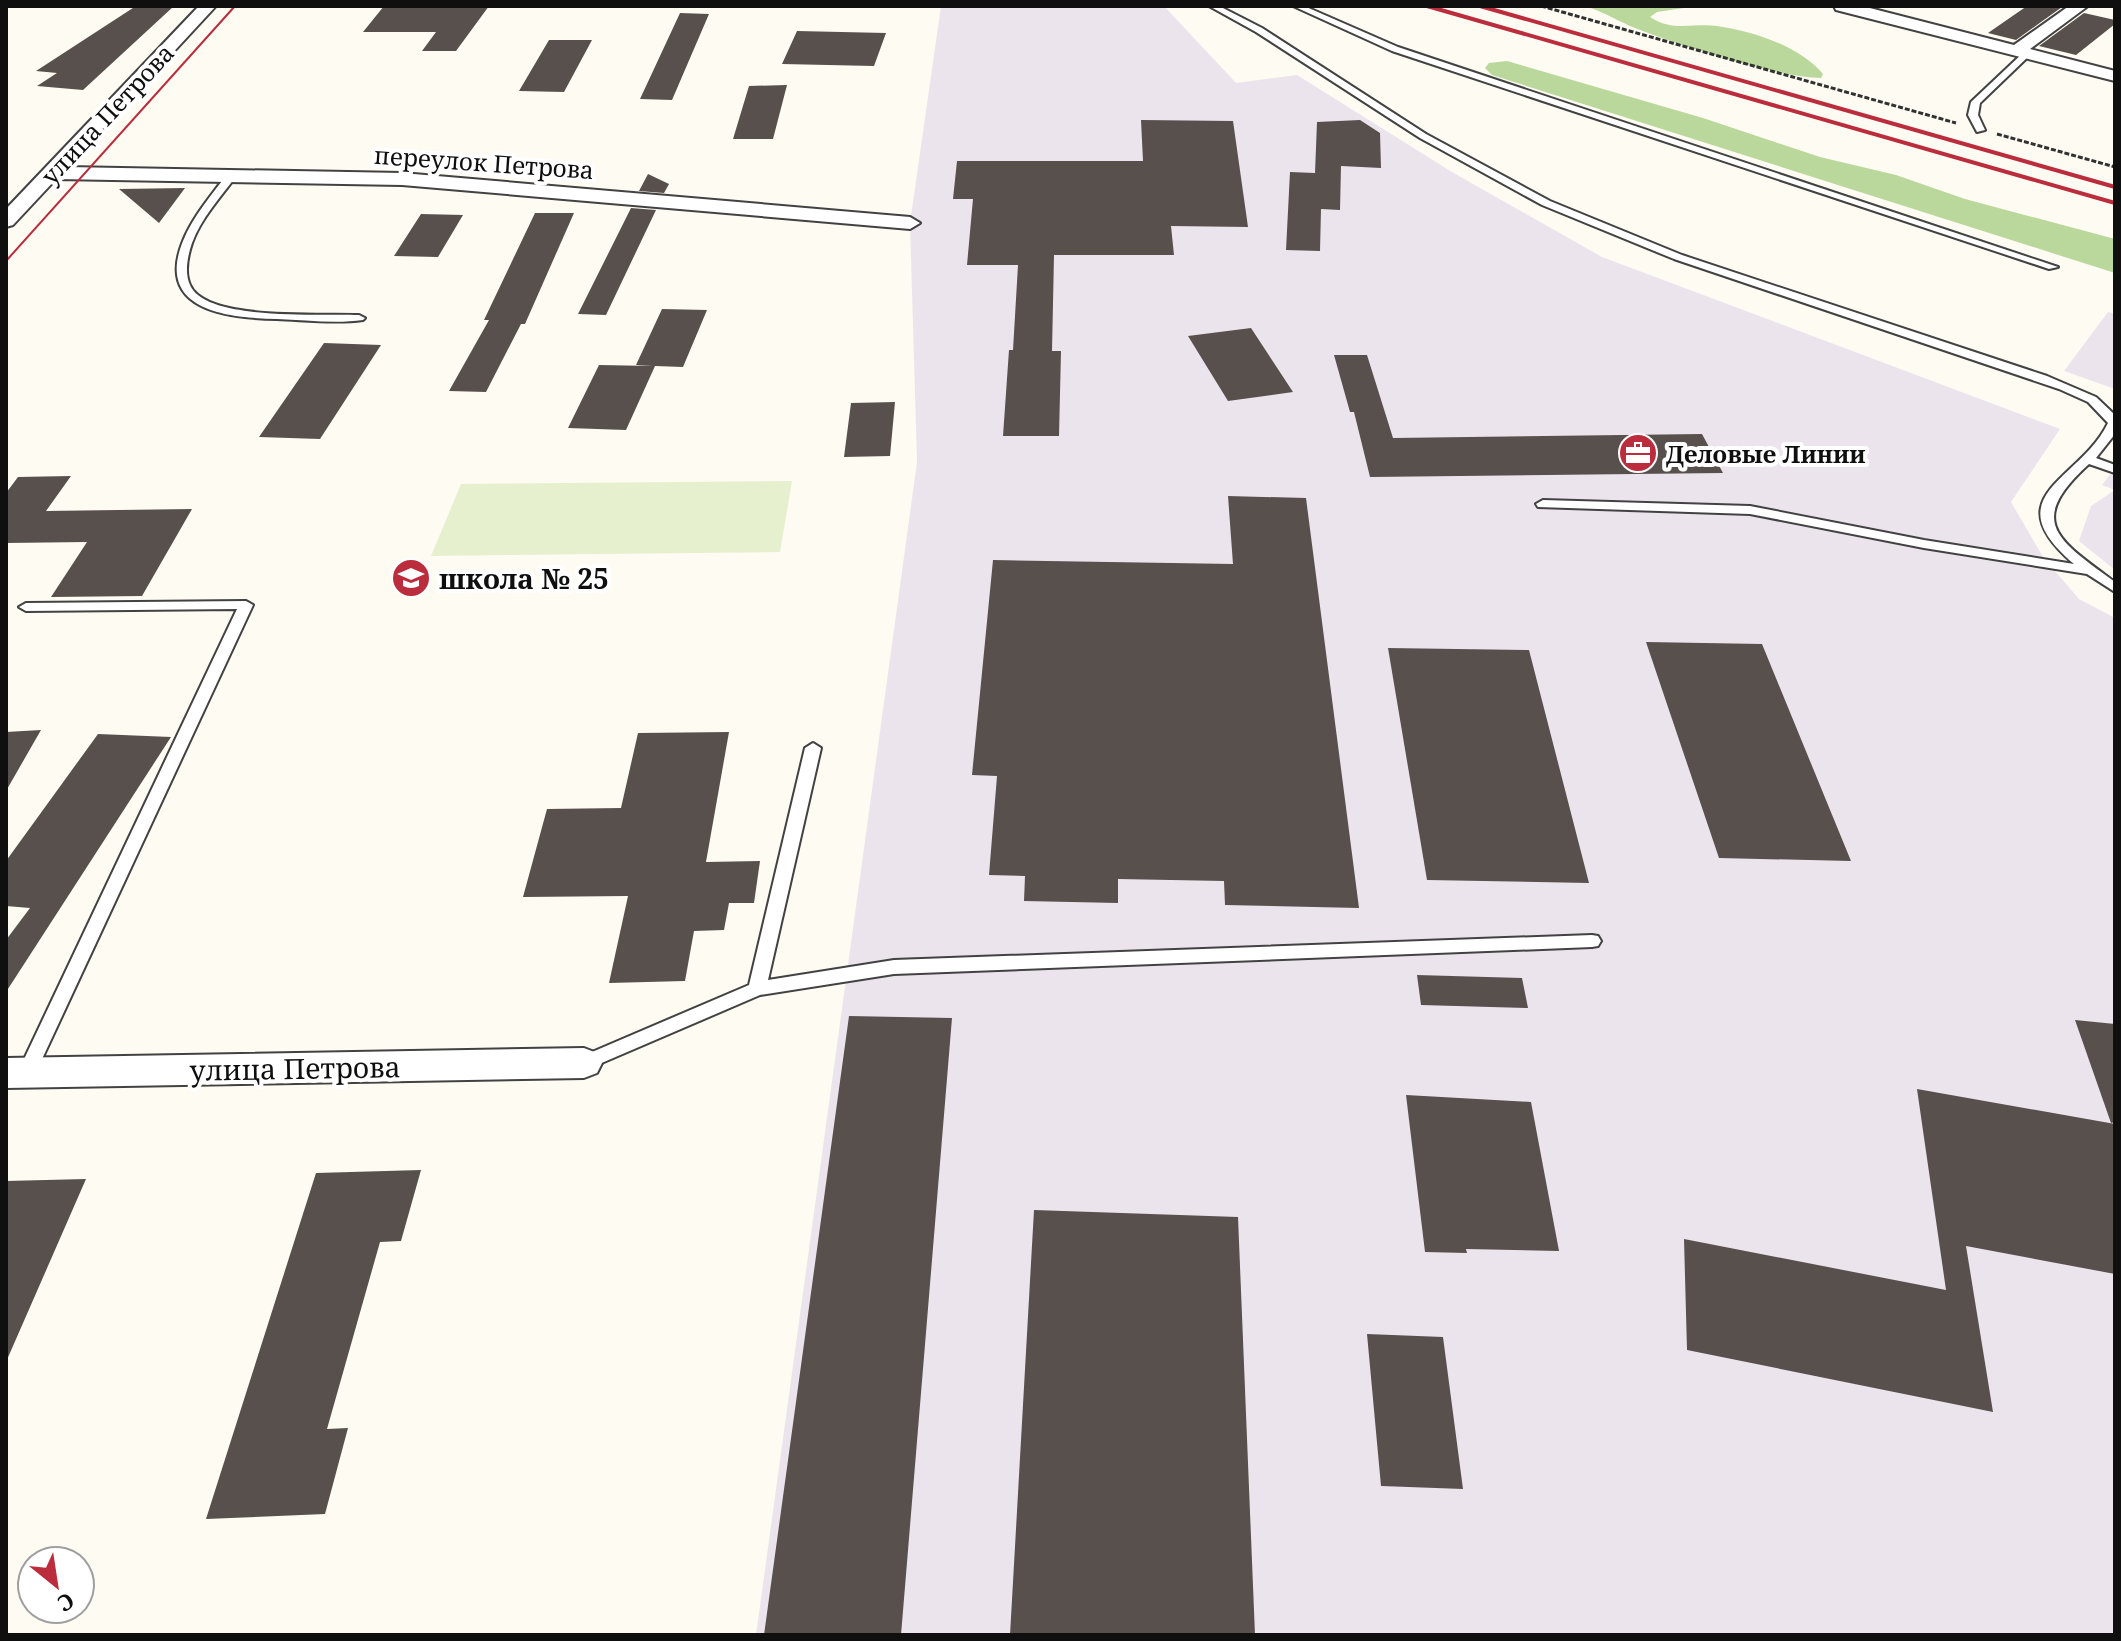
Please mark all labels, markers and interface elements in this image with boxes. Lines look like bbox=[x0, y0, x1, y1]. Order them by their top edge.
street label: улица Петрова bbox=[33, 37, 181, 191]
street label: переулок Петрова bbox=[373, 138, 595, 186]
office icon: Деловые Линии bbox=[1617, 432, 1659, 474]
place label: Деловые Линии bbox=[1666, 437, 1866, 470]
school or university icon: школа № 25 bbox=[390, 557, 432, 599]
place label: школа № 25 bbox=[439, 559, 609, 597]
street label: улица Петрова bbox=[189, 1047, 401, 1089]
north arrow bbox=[16, 1545, 96, 1625]
text: С bbox=[53, 1587, 80, 1620]

